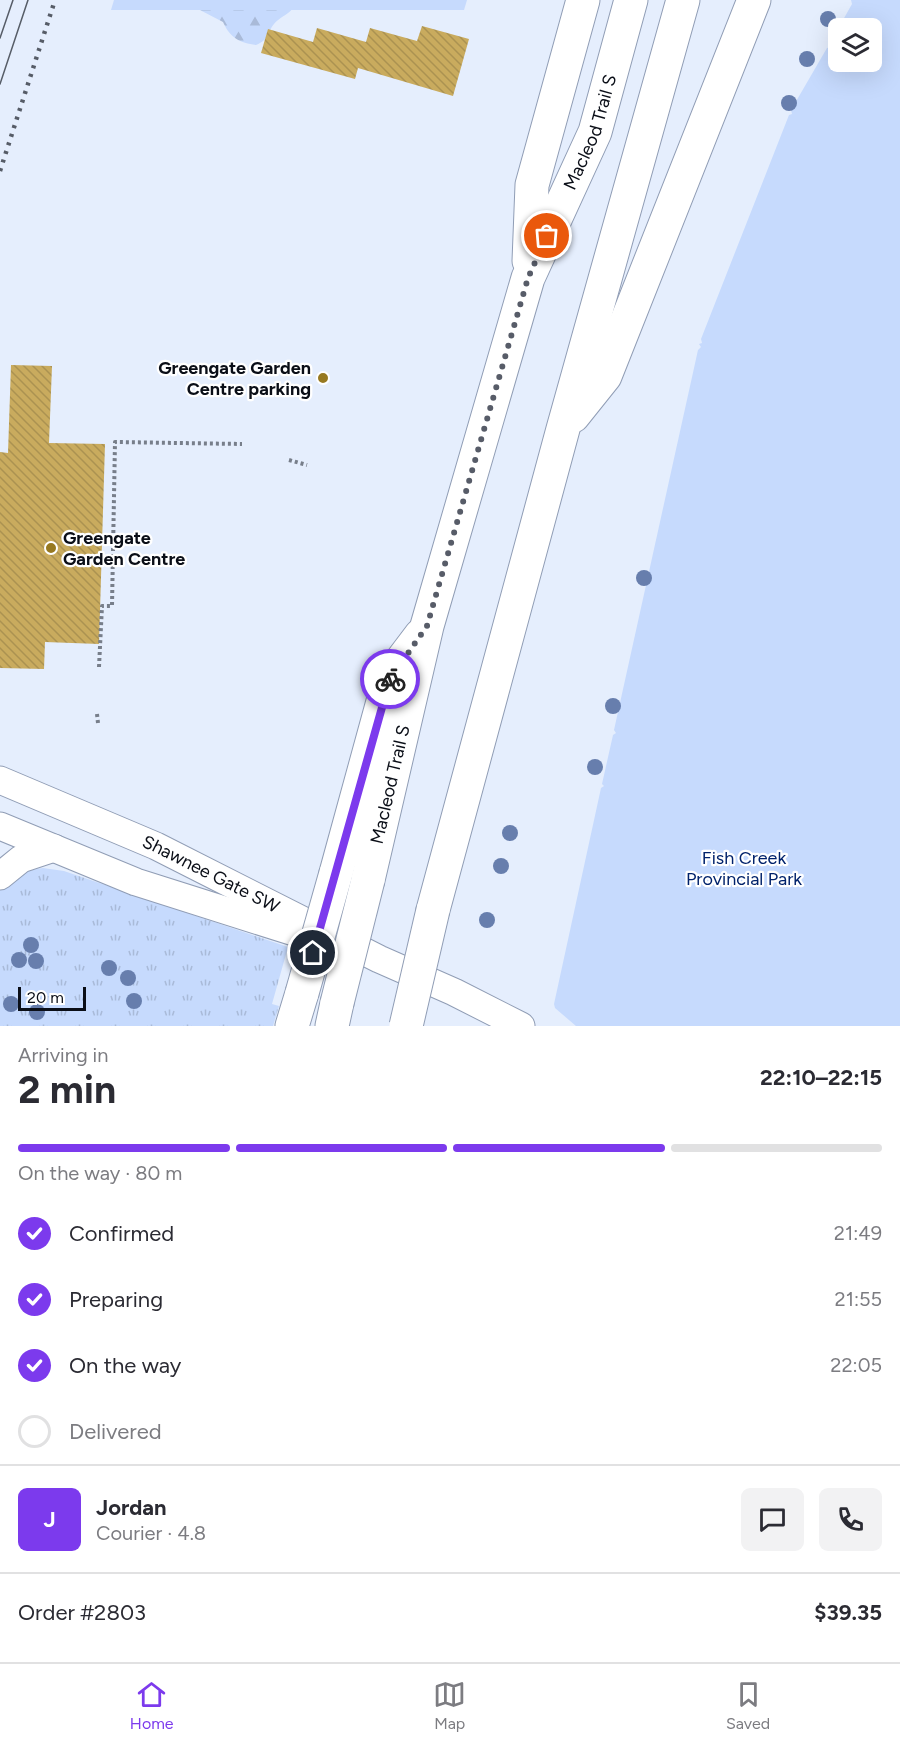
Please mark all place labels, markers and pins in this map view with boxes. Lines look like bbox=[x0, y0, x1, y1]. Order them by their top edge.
pin bbox=[521, 210, 572, 261]
place label: Greengate Garden Centre parking bbox=[158, 357, 311, 400]
marker: Greengate Garden Centre parking bbox=[316, 371, 330, 385]
place label: Greengate Garden Centre bbox=[63, 527, 185, 570]
marker: Greengate Garden Centre bbox=[44, 541, 58, 555]
pin bbox=[287, 927, 338, 978]

